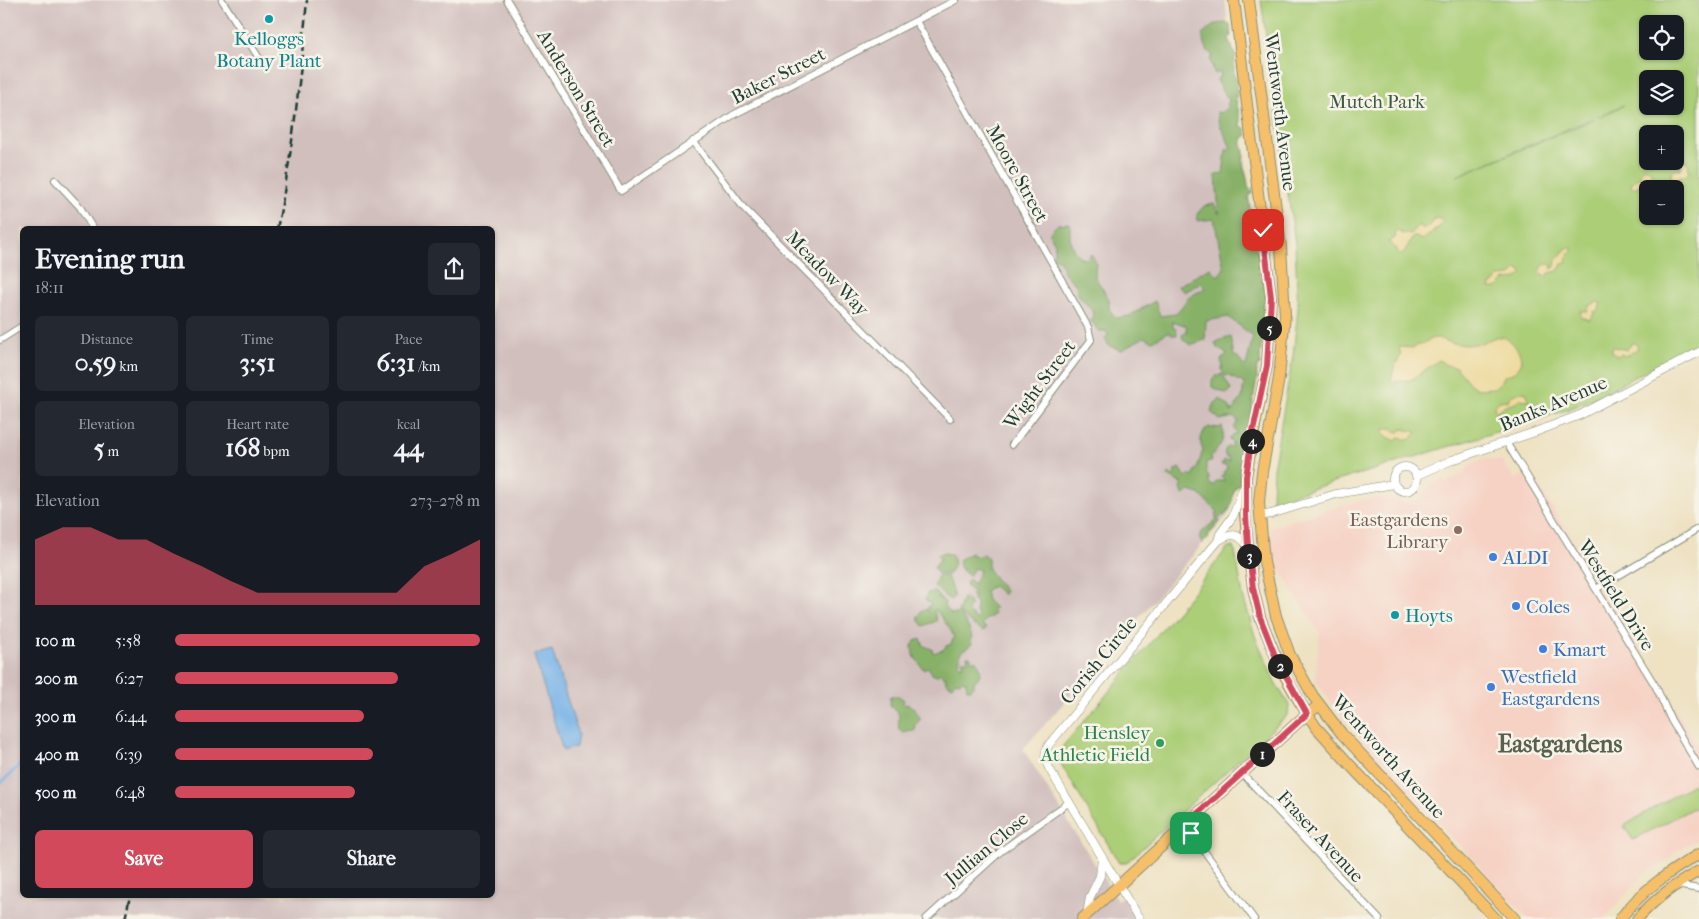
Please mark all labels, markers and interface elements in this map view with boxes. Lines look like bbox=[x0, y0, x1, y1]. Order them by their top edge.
marker: Kelloggs Botany Plant bbox=[263, 13, 275, 25]
map controls bbox=[1639, 15, 1684, 225]
button: locate bbox=[1639, 15, 1684, 60]
street label: Anderson Street bbox=[532, 25, 620, 151]
place label: Kelloggs Botany Plant bbox=[216, 28, 322, 72]
street label: Wentworth Avenue bbox=[1259, 31, 1301, 192]
street label: Baker Street bbox=[728, 43, 829, 109]
button: layers bbox=[1639, 70, 1684, 115]
park label: Mutch Park bbox=[1329, 91, 1425, 113]
street label: Moore Street bbox=[981, 121, 1053, 226]
button: + bbox=[1639, 125, 1684, 170]
button: − bbox=[1639, 180, 1684, 225]
pin bbox=[1242, 209, 1284, 251]
icon: check bbox=[1249, 216, 1277, 244]
street label: Meadow Way bbox=[781, 227, 874, 321]
text: Evening run bbox=[35, 242, 185, 275]
button: share bbox=[428, 243, 480, 295]
text: 18:11 bbox=[35, 278, 64, 297]
pin: 5 bbox=[1256, 316, 1282, 340]
text: 5 bbox=[1266, 320, 1273, 337]
text: Distance bbox=[80, 331, 133, 348]
text: Time bbox=[242, 331, 273, 348]
text: Pace bbox=[395, 331, 422, 348]
street label: Wight Street bbox=[999, 336, 1081, 434]
text: 0.59 bbox=[75, 348, 116, 377]
text: 3:51 bbox=[239, 348, 276, 377]
text: 6:31 bbox=[376, 348, 415, 377]
text: km bbox=[116, 358, 138, 375]
text: /km bbox=[415, 358, 441, 375]
street label: Banks Avenue bbox=[1496, 371, 1610, 436]
text: Elevation bbox=[78, 416, 135, 433]
text: Heart rate bbox=[226, 416, 289, 433]
text: kcal bbox=[397, 416, 420, 433]
pin: 4 bbox=[1240, 428, 1264, 454]
text: 5 bbox=[94, 433, 105, 462]
text: 168 bbox=[225, 433, 260, 462]
text: 44 bbox=[394, 433, 423, 462]
text: 4 bbox=[1248, 433, 1257, 450]
text: m bbox=[105, 443, 119, 460]
text: bpm bbox=[260, 443, 290, 460]
text: Elevation bbox=[35, 491, 100, 510]
text: 273–278 m bbox=[410, 491, 480, 510]
place label: Eastgardens Library bbox=[1349, 509, 1449, 553]
marker: Eastgardens Library bbox=[1452, 524, 1464, 536]
street label: Westfield Drive bbox=[1573, 535, 1659, 655]
pin: 3 bbox=[1236, 544, 1262, 568]
place label: ALDI bbox=[1502, 547, 1548, 569]
text: 3 bbox=[1247, 548, 1252, 565]
marker: ALDI bbox=[1487, 551, 1499, 563]
place label: Coles bbox=[1526, 596, 1570, 618]
marker: Coles bbox=[1510, 600, 1522, 612]
place label: Hoyts bbox=[1405, 605, 1453, 627]
marker: Hoyts bbox=[1389, 609, 1401, 621]
street label: Corish Circle bbox=[1056, 613, 1142, 709]
text: 100 m bbox=[35, 631, 75, 650]
text: 5:58 bbox=[115, 631, 141, 650]
place label: Kmart bbox=[1553, 639, 1607, 661]
marker: Kmart bbox=[1537, 643, 1549, 655]
pin: 2 bbox=[1268, 654, 1292, 678]
text: 2 bbox=[1277, 658, 1284, 675]
place label: Westfield Eastgardens bbox=[1500, 666, 1600, 710]
text: 200 m bbox=[35, 669, 78, 688]
text: 6:27 bbox=[115, 669, 143, 688]
marker: Westfield Eastgardens bbox=[1485, 681, 1497, 693]
street label: Wentworth Avenue bbox=[1326, 690, 1450, 823]
text: 300 m bbox=[35, 707, 76, 726]
text: 6:44 bbox=[115, 707, 147, 726]
place label: Hensley Athletic Field bbox=[1040, 722, 1151, 766]
district label: Eastgardens bbox=[1498, 730, 1623, 758]
marker: Hensley Athletic Field bbox=[1154, 737, 1166, 749]
pin: 1 bbox=[1250, 742, 1274, 766]
text: 400 m bbox=[35, 745, 79, 764]
text: 6:39 bbox=[115, 745, 143, 764]
text: 1 bbox=[1260, 746, 1265, 763]
text: 500 m bbox=[35, 783, 76, 802]
text: 6:48 bbox=[115, 783, 145, 802]
street label: Fraser Avenue bbox=[1272, 786, 1368, 887]
street label: Jullian Close bbox=[939, 808, 1033, 891]
pin bbox=[1170, 812, 1212, 854]
icon: arrive bbox=[1177, 819, 1205, 847]
button: Save bbox=[35, 830, 253, 888]
button: Share bbox=[263, 830, 480, 888]

